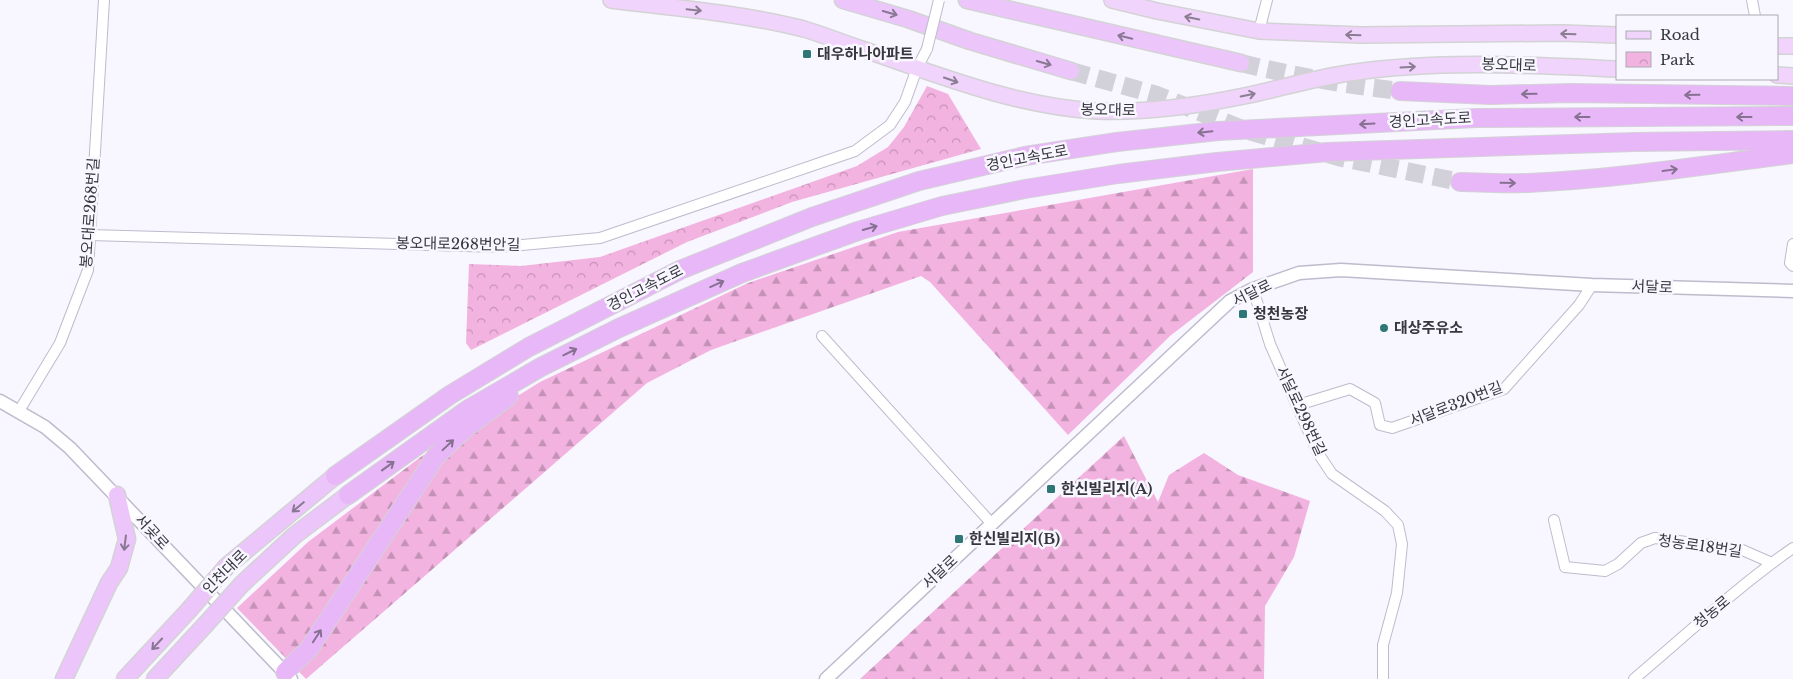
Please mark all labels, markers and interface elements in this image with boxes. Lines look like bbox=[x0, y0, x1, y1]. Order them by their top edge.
one-way arrow bbox=[685, 5, 701, 15]
one-way arrow bbox=[881, 9, 897, 19]
one-way arrow bbox=[1184, 13, 1200, 23]
legend bbox=[1616, 15, 1778, 80]
text: Road bbox=[1660, 25, 1700, 44]
one-way arrow bbox=[1560, 29, 1576, 38]
one-way arrow bbox=[1345, 30, 1361, 39]
one-way arrow bbox=[1118, 32, 1134, 41]
place label: 대우하나아파트 bbox=[817, 44, 914, 63]
marker: 대우하나아파트 bbox=[801, 48, 813, 60]
text: Park bbox=[1660, 50, 1696, 69]
street label: 봉오대로 bbox=[1481, 54, 1537, 75]
one-way arrow bbox=[1036, 59, 1052, 68]
one-way arrow bbox=[1400, 62, 1416, 71]
one-way arrow bbox=[943, 76, 958, 85]
one-way arrow bbox=[1522, 89, 1538, 99]
one-way arrow bbox=[1240, 90, 1256, 99]
one-way arrow bbox=[1684, 91, 1700, 100]
street label: 봉오대로 bbox=[1080, 100, 1136, 119]
street label: 경인고속도로 bbox=[1388, 108, 1472, 131]
one-way arrow bbox=[1737, 112, 1753, 122]
one-way arrow bbox=[1574, 113, 1590, 122]
one-way arrow bbox=[1359, 119, 1375, 128]
one-way arrow bbox=[1197, 127, 1213, 137]
street label: 경인고속도로 bbox=[984, 140, 1069, 175]
street label: 봉오대로268번길 bbox=[76, 157, 103, 269]
one-way arrow bbox=[1662, 165, 1678, 175]
one-way arrow bbox=[1500, 178, 1516, 188]
one-way arrow bbox=[861, 222, 877, 232]
street label: 봉오대로268번안길 bbox=[396, 233, 520, 254]
street label: 경인고속도로 bbox=[604, 260, 686, 315]
street label: 서달로 bbox=[1229, 275, 1275, 310]
street label: 서달로 bbox=[1631, 276, 1673, 297]
one-way arrow bbox=[709, 279, 724, 289]
place label: 청천농장 bbox=[1253, 304, 1308, 323]
marker: 청천농장 bbox=[1237, 308, 1249, 320]
place label: 대상주유소 bbox=[1394, 318, 1463, 337]
marker: 대상주유소 bbox=[1378, 322, 1390, 334]
one-way arrow bbox=[562, 347, 577, 356]
street label: 서달로298번길 bbox=[1272, 363, 1331, 459]
street label: 서달로320번길 bbox=[1407, 377, 1505, 430]
one-way arrow bbox=[442, 439, 455, 451]
one-way arrow bbox=[381, 461, 395, 471]
place label: 한신빌리지(A) bbox=[1061, 479, 1152, 498]
marker: 한신빌리지(A) bbox=[1045, 483, 1057, 495]
one-way arrow bbox=[292, 501, 305, 512]
street label: 서곶로 bbox=[131, 510, 173, 553]
place label: 한신빌리지(B) bbox=[969, 529, 1060, 548]
street label: 청농로18번길 bbox=[1657, 530, 1743, 561]
marker: 한신빌리지(B) bbox=[953, 533, 965, 545]
one-way arrow bbox=[119, 534, 129, 550]
street label: 인천대로 bbox=[198, 545, 251, 598]
street label: 서달로 bbox=[918, 551, 961, 593]
street label: 청농로 bbox=[1690, 591, 1734, 632]
one-way arrow bbox=[313, 630, 323, 644]
one-way arrow bbox=[151, 638, 163, 651]

